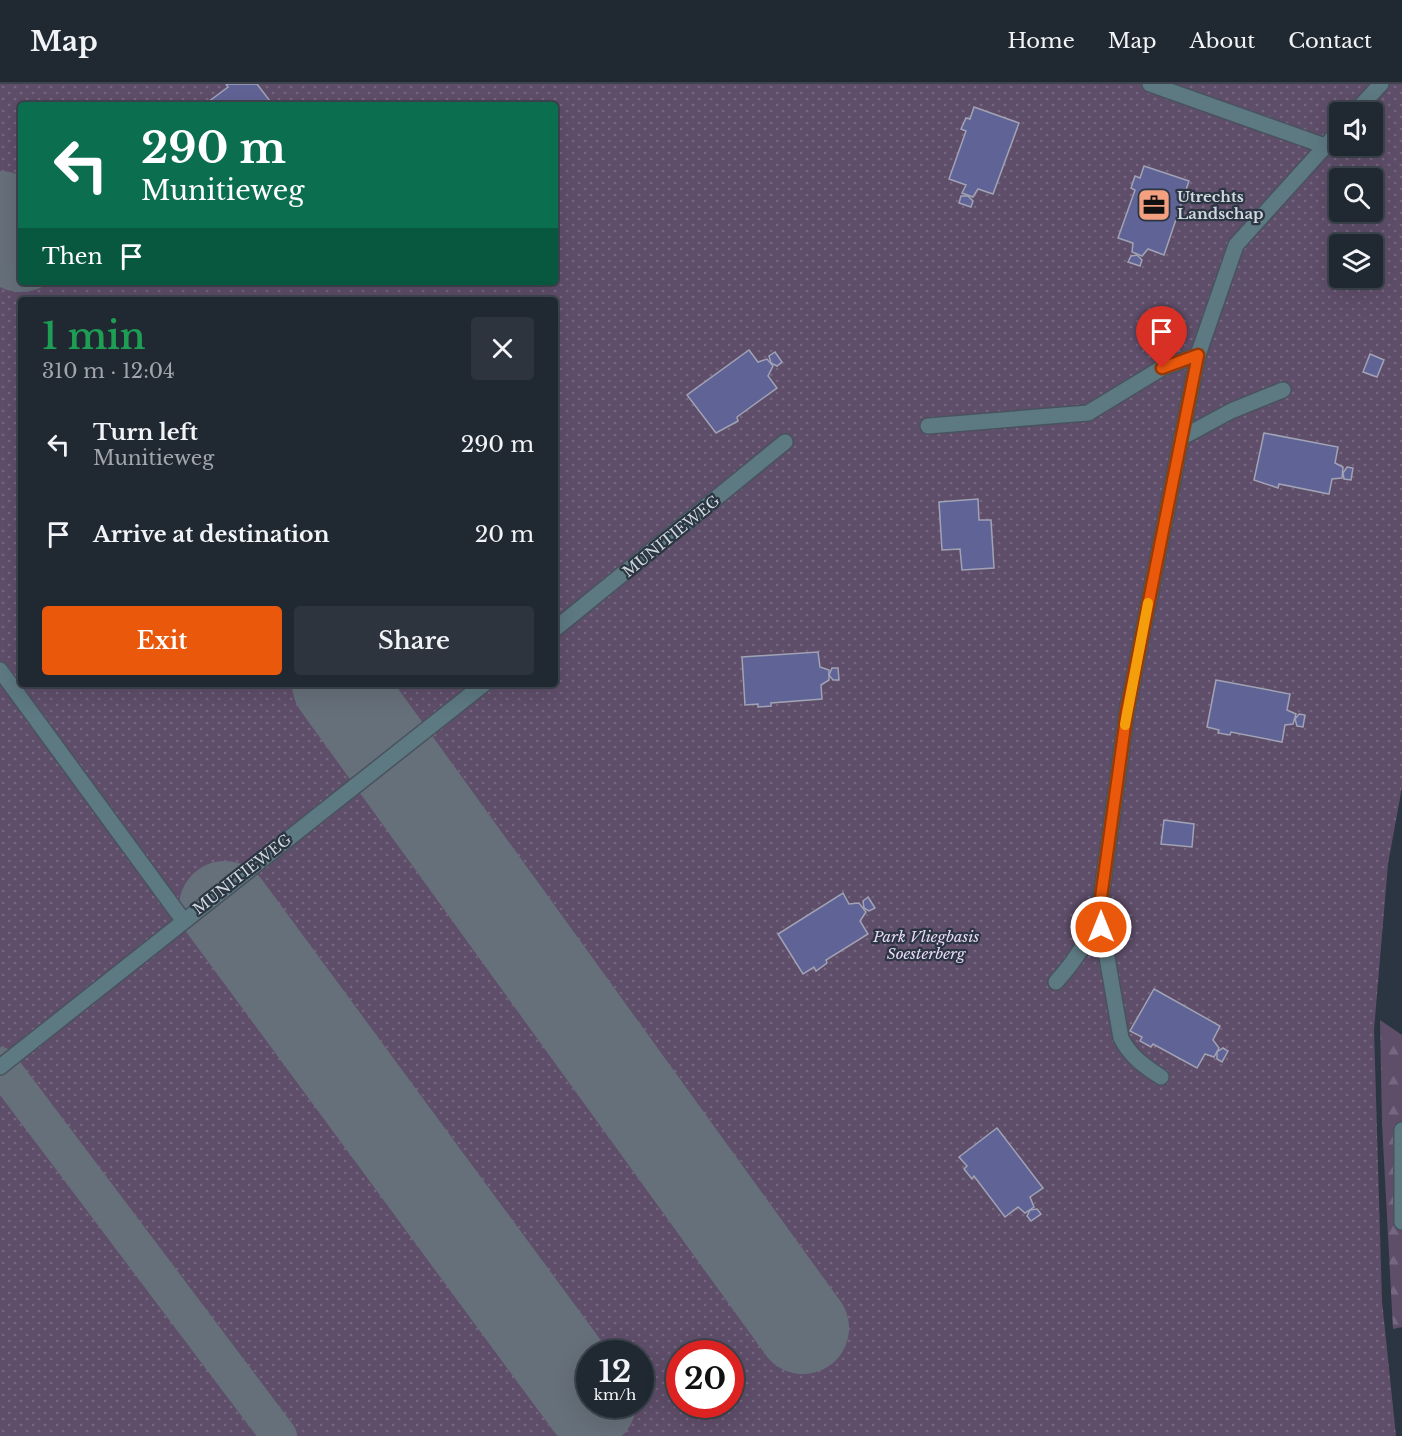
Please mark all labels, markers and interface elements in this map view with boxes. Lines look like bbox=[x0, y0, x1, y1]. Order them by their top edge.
text: Map bbox=[30, 24, 98, 59]
text: Home bbox=[1008, 28, 1075, 54]
text: Map bbox=[1108, 28, 1156, 54]
text: About bbox=[1189, 28, 1255, 54]
text: Contact bbox=[1288, 28, 1372, 54]
map controls bbox=[1329, 102, 1383, 288]
button: sound bbox=[1329, 102, 1383, 156]
text: 290 m bbox=[141, 122, 286, 174]
icon: left bbox=[42, 126, 120, 204]
button: search bbox=[1329, 168, 1383, 222]
text: Munitieweg bbox=[141, 174, 305, 207]
office icon: Utrechts Landschap bbox=[1136, 187, 1172, 223]
place label: Utrechts Landschap bbox=[1177, 187, 1263, 223]
button: layers bbox=[1329, 234, 1383, 288]
icon: arrive bbox=[115, 240, 148, 273]
text: Then bbox=[42, 243, 103, 270]
pin bbox=[1136, 306, 1187, 368]
text: 1 min bbox=[42, 314, 146, 359]
icon: arrive bbox=[1145, 315, 1178, 348]
button: close bbox=[471, 317, 534, 380]
text: 310 m · 12:04 bbox=[42, 359, 175, 383]
text: Turn left bbox=[93, 419, 198, 446]
icon: left bbox=[42, 428, 75, 461]
text: 290 m bbox=[461, 431, 534, 458]
text: Munitieweg bbox=[93, 446, 214, 470]
street label: MUNITIEWEG bbox=[618, 491, 724, 581]
icon: arrive bbox=[42, 518, 75, 551]
text: Arrive at destination bbox=[93, 521, 330, 548]
text: 20 m bbox=[475, 521, 534, 548]
button: Exit bbox=[42, 606, 282, 675]
button: Share bbox=[294, 606, 534, 675]
street label: MUNITIEWEG bbox=[189, 830, 295, 918]
position arrow bbox=[1069, 895, 1133, 959]
park label: Park Vliegbasis Soesterberg bbox=[872, 927, 979, 963]
speed limit sign: 20 bbox=[666, 1340, 744, 1418]
text: 12 bbox=[599, 1353, 631, 1390]
text: km/h bbox=[594, 1385, 636, 1404]

